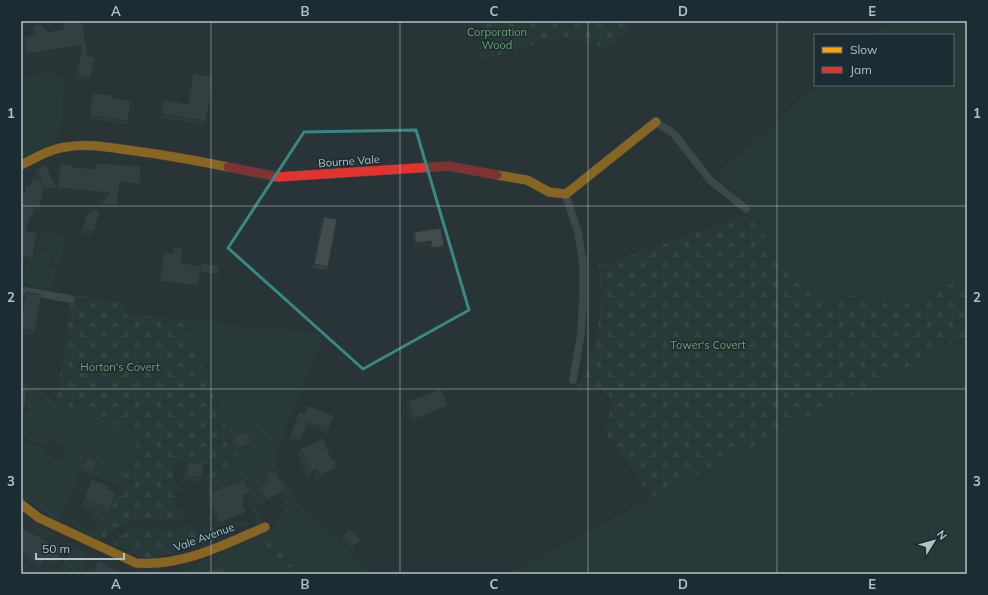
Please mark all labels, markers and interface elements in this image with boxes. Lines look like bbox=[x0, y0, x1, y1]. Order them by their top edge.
text: A bbox=[111, 3, 121, 19]
text: B bbox=[301, 3, 310, 19]
text: C bbox=[490, 3, 499, 19]
text: D bbox=[678, 3, 688, 19]
text: E bbox=[868, 3, 876, 19]
park label: Corporation Wood bbox=[467, 25, 527, 52]
legend bbox=[814, 34, 954, 86]
text: Slow bbox=[850, 42, 878, 57]
text: Jam bbox=[850, 62, 872, 77]
text: 1 bbox=[7, 105, 15, 121]
text: 1 bbox=[973, 105, 981, 121]
street label: Bourne Vale bbox=[318, 152, 380, 170]
text: 2 bbox=[7, 289, 15, 305]
text: 2 bbox=[973, 289, 981, 305]
park label: Tower's Covert bbox=[670, 338, 746, 352]
park label: Horton's Covert bbox=[80, 360, 160, 374]
text: 3 bbox=[7, 473, 15, 489]
text: 3 bbox=[973, 473, 981, 489]
street label: Vale Avenue bbox=[172, 520, 236, 554]
north arrow bbox=[914, 521, 954, 561]
text: N bbox=[934, 527, 950, 543]
scale bar bbox=[36, 535, 124, 561]
text: 50 m bbox=[42, 541, 70, 556]
text: A bbox=[111, 576, 121, 592]
text: B bbox=[301, 576, 310, 592]
text: C bbox=[490, 576, 499, 592]
text: D bbox=[678, 576, 688, 592]
text: E bbox=[868, 576, 876, 592]

